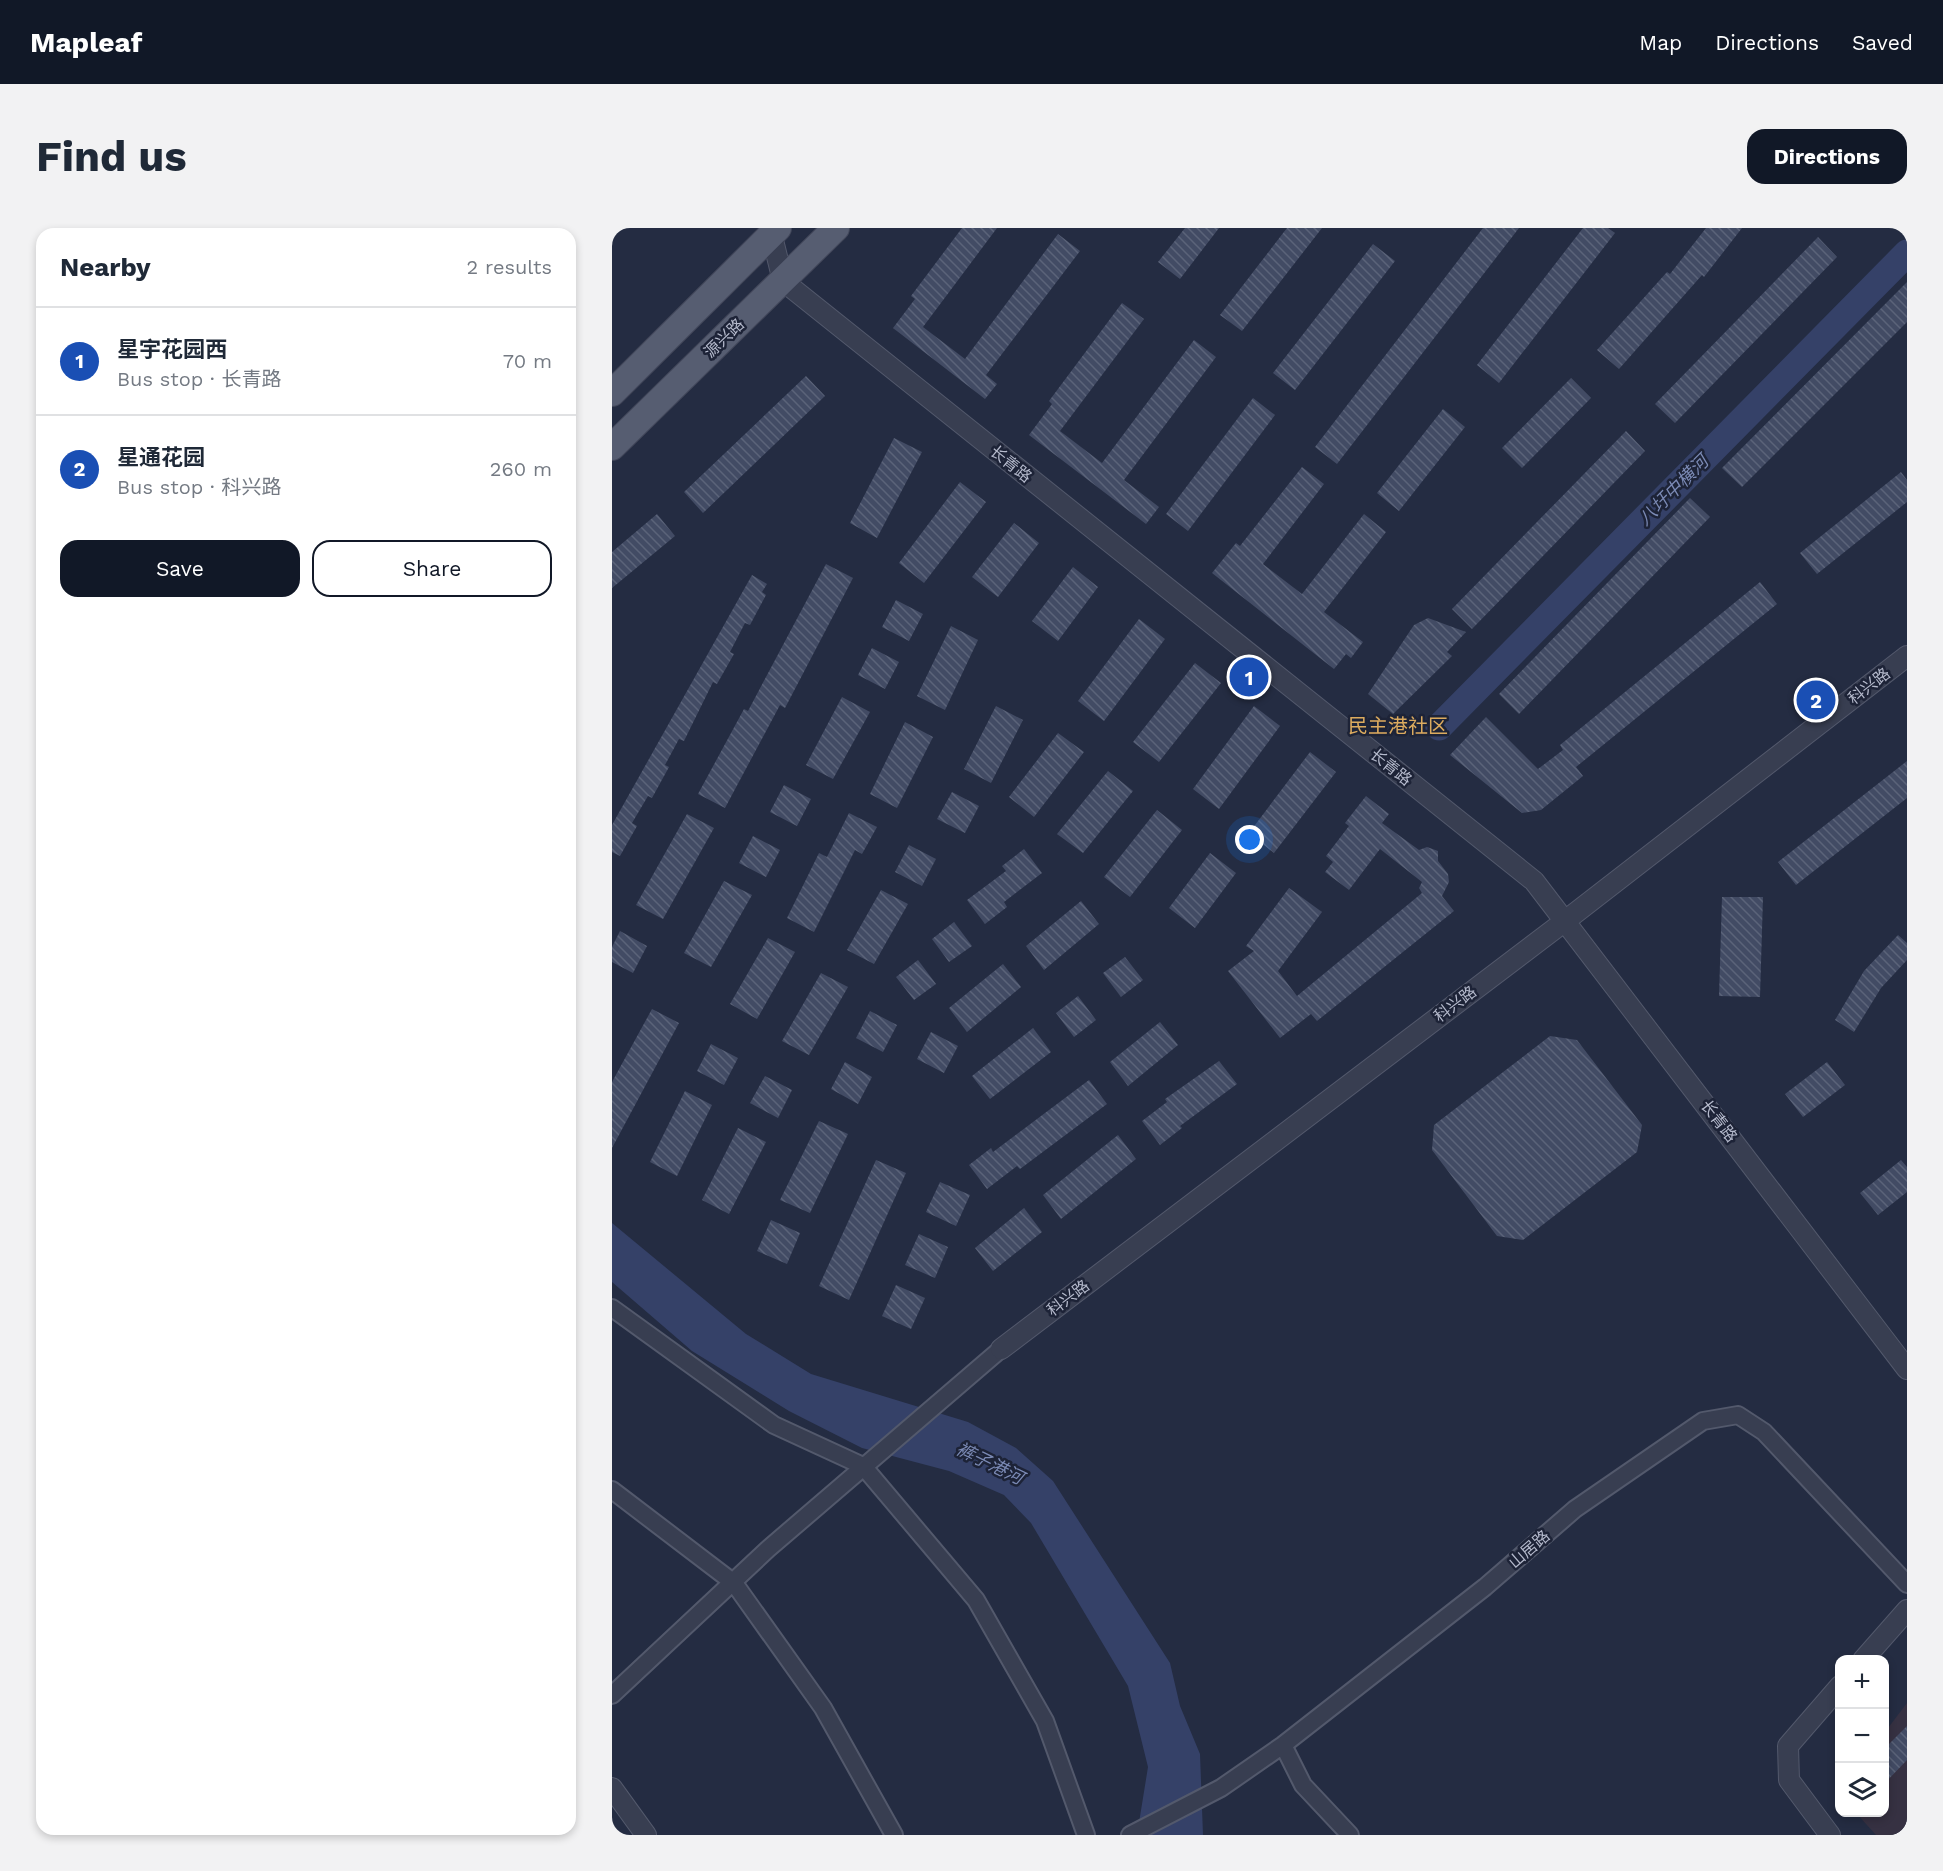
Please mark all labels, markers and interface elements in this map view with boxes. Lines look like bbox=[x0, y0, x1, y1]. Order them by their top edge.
text: Mapleaf bbox=[30, 26, 142, 59]
text: Map bbox=[1639, 30, 1682, 55]
text: Directions bbox=[1715, 30, 1819, 55]
text: Saved bbox=[1852, 30, 1913, 55]
button: Directions bbox=[1747, 129, 1907, 184]
text: Find us bbox=[36, 132, 187, 181]
text: Nearby bbox=[60, 252, 151, 282]
text: 2 results bbox=[467, 255, 552, 279]
street label: 源兴路 bbox=[700, 314, 748, 362]
text: 星宇花园西 bbox=[117, 337, 227, 362]
text: 1 bbox=[75, 349, 84, 373]
text: 70 m bbox=[503, 349, 552, 373]
text: Bus stop · 长青路 bbox=[117, 367, 281, 391]
street label: 长青路 bbox=[986, 442, 1036, 486]
text: 星通花园 bbox=[117, 445, 205, 470]
water label: 八圩中横河 bbox=[1634, 449, 1714, 529]
text: 2 bbox=[74, 457, 85, 481]
text: 260 m bbox=[490, 457, 552, 481]
text: Bus stop · 科兴路 bbox=[117, 475, 281, 499]
button: Save bbox=[60, 540, 300, 597]
button: Share bbox=[312, 540, 552, 597]
pin: 1 bbox=[1230, 654, 1268, 700]
street label: 科兴路 bbox=[1844, 664, 1894, 708]
pin: 2 bbox=[1796, 678, 1836, 722]
district label: 民主港社区 bbox=[1348, 714, 1448, 738]
street label: 长青路 bbox=[1366, 745, 1416, 789]
your location bbox=[1235, 825, 1264, 854]
street label: 科兴路 bbox=[1430, 982, 1480, 1026]
street label: 长青路 bbox=[1697, 1096, 1741, 1146]
street label: 科兴路 bbox=[1043, 1276, 1093, 1320]
water label: 裤子港河 bbox=[953, 1438, 1030, 1490]
street label: 山居路 bbox=[1505, 1526, 1553, 1572]
map controls bbox=[1835, 1655, 1889, 1817]
button: + bbox=[1835, 1655, 1889, 1709]
button: − bbox=[1835, 1709, 1889, 1763]
button: layers bbox=[1835, 1763, 1889, 1817]

